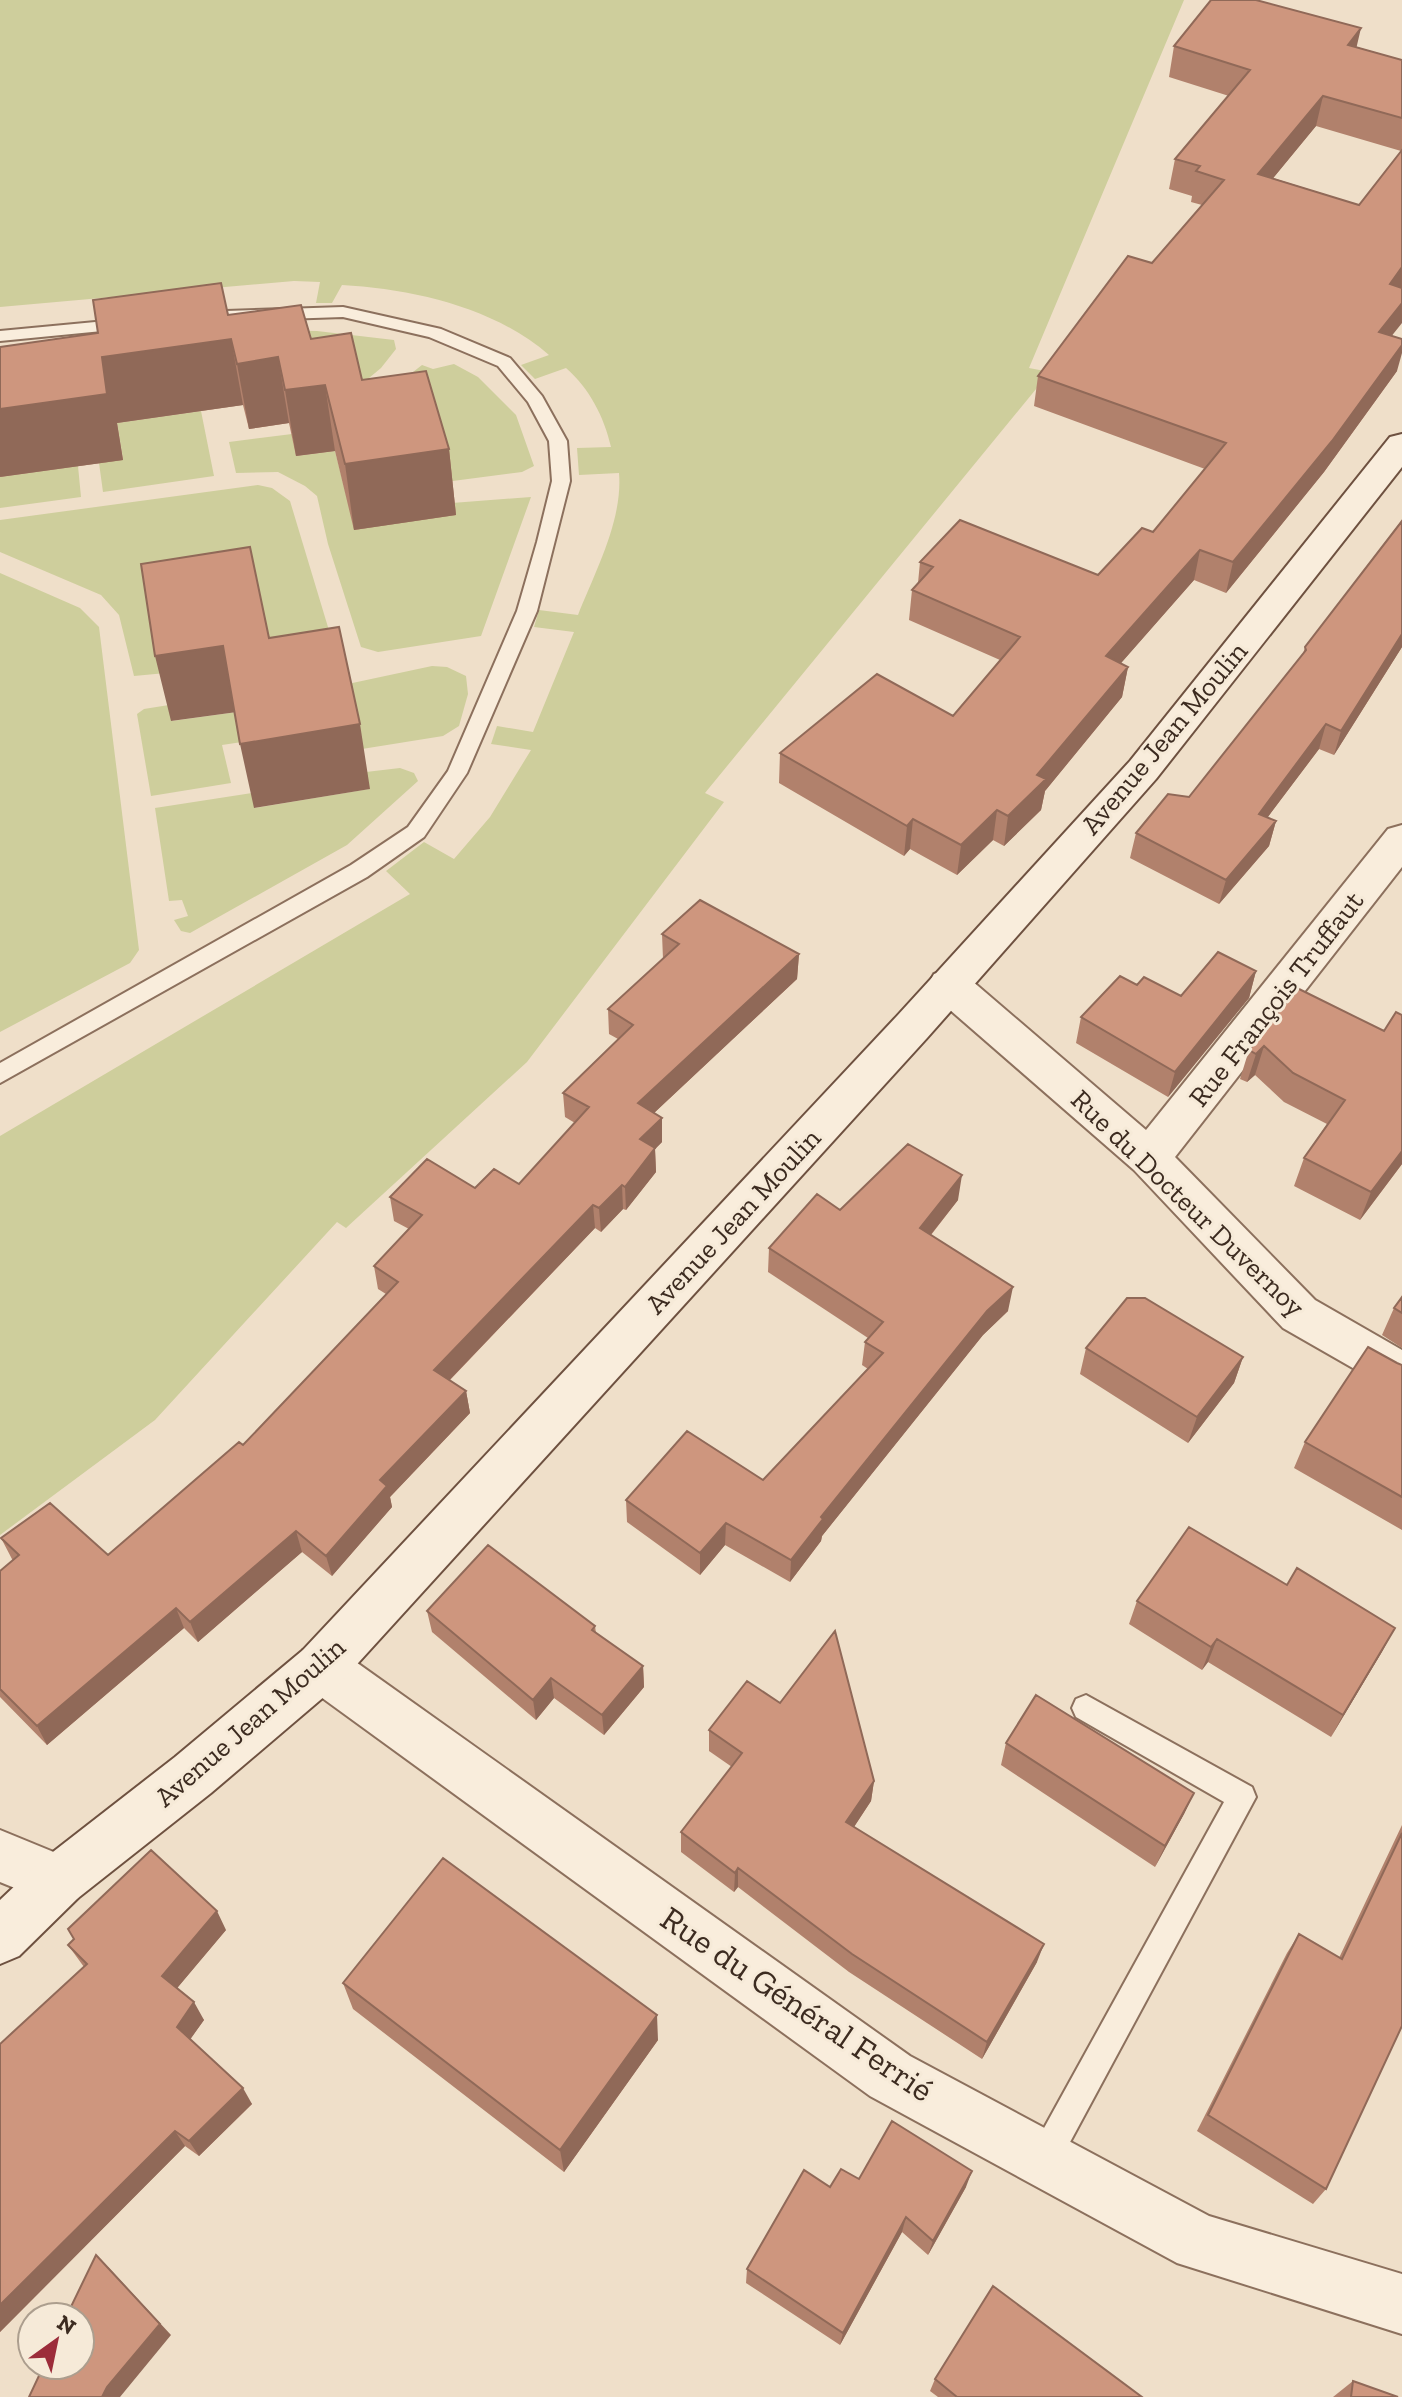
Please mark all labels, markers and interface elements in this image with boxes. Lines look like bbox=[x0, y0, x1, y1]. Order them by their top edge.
street label: Avenue Jean Moulin bbox=[1074, 635, 1254, 841]
street label: Rue François Truffaut bbox=[1182, 884, 1371, 1113]
street label: Rue du Docteur Duvernoy bbox=[1064, 1083, 1312, 1324]
street label: Avenue Jean Moulin bbox=[639, 1122, 827, 1320]
street label: Avenue Jean Moulin bbox=[148, 1630, 352, 1814]
street label: Rue du Général Ferrié bbox=[653, 1898, 941, 2110]
north arrow bbox=[16, 2301, 96, 2381]
text: N bbox=[52, 2309, 81, 2341]

